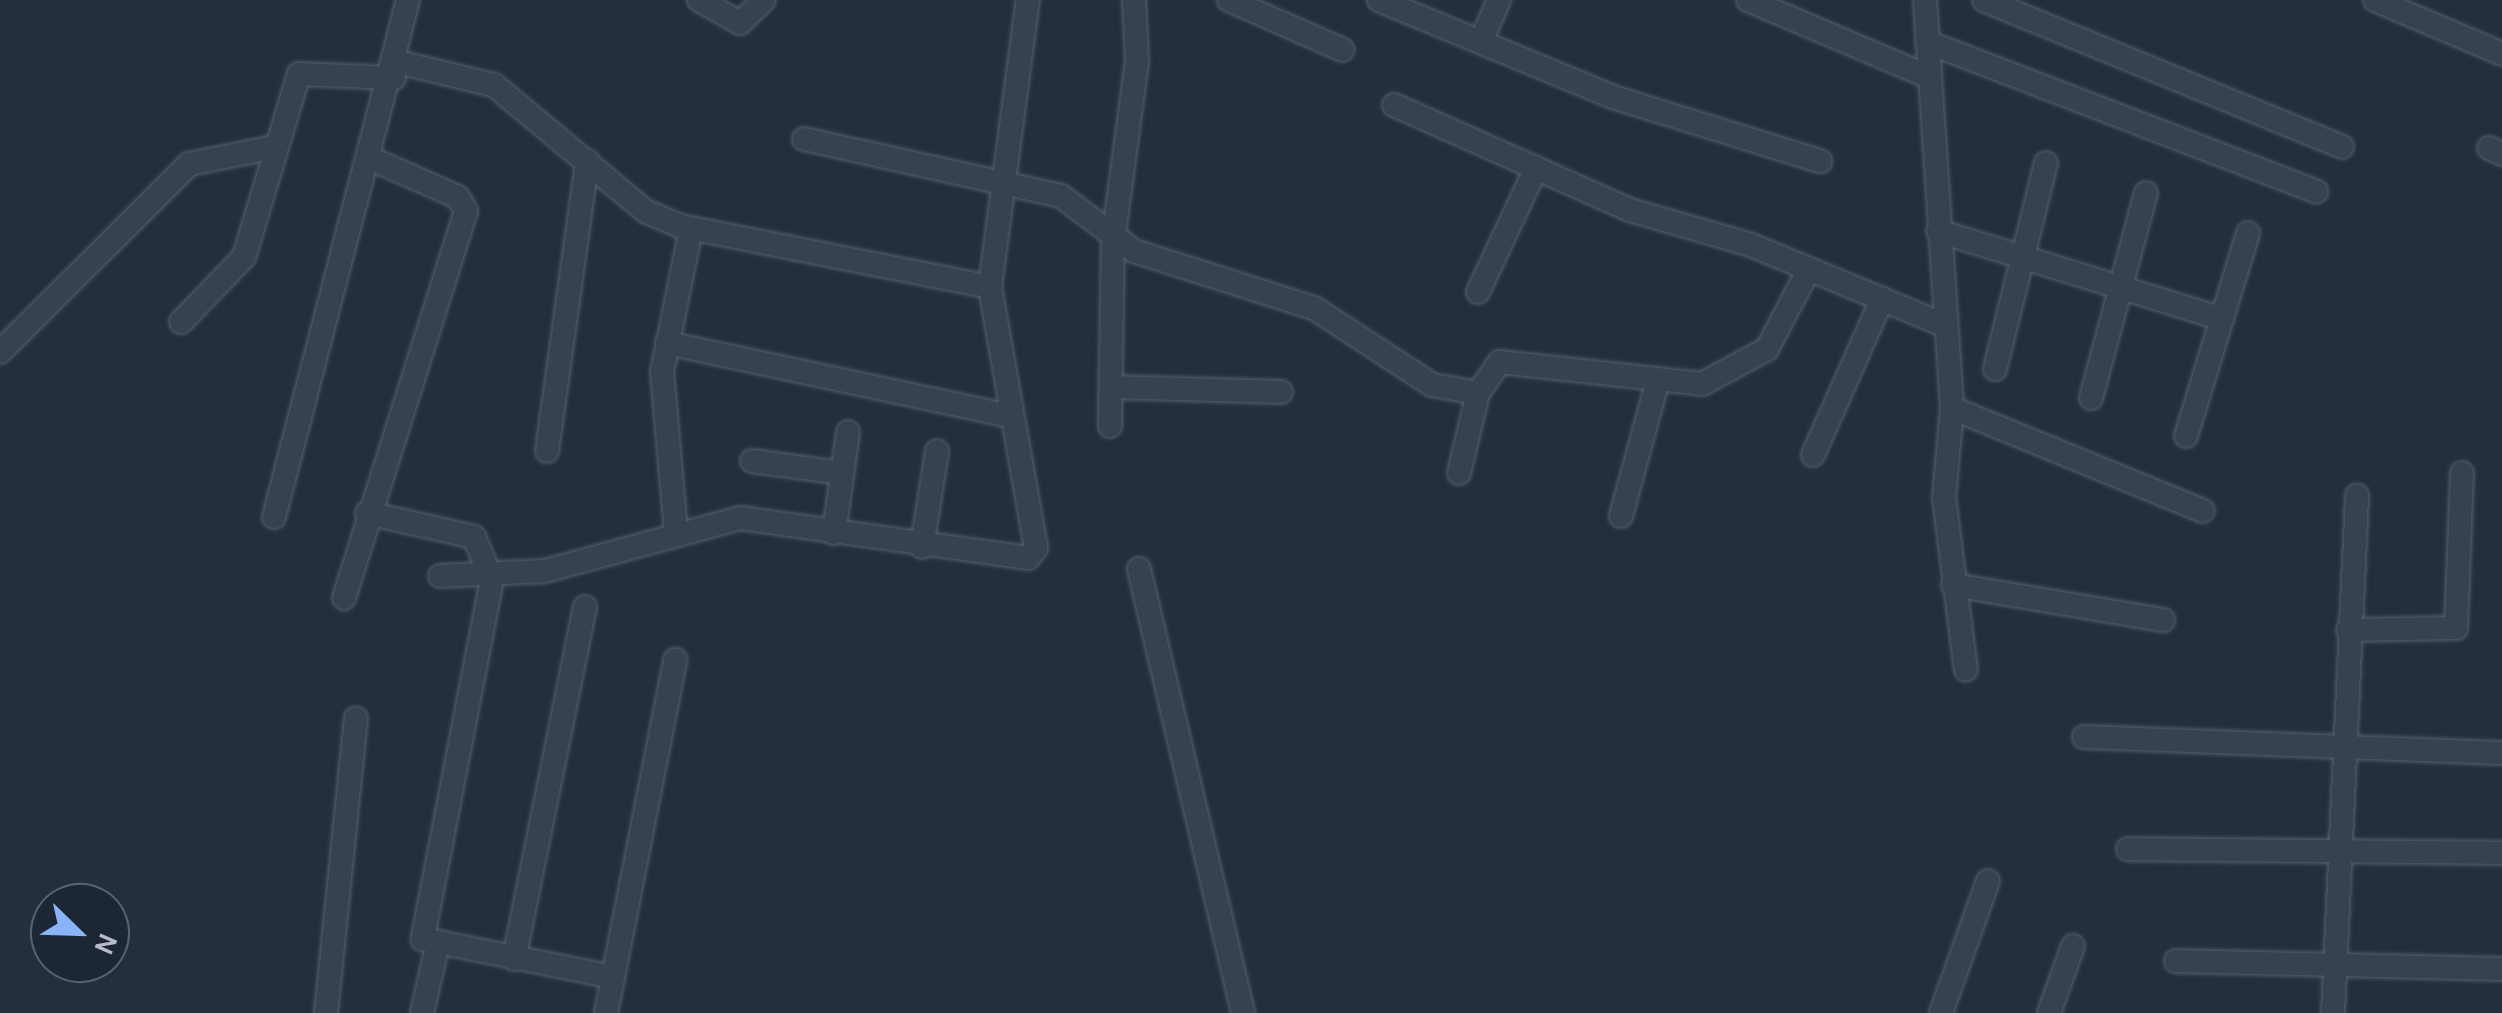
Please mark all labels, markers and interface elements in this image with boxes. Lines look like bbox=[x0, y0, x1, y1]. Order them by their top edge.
north arrow bbox=[30, 883, 130, 983]
text: N bbox=[87, 928, 125, 960]

